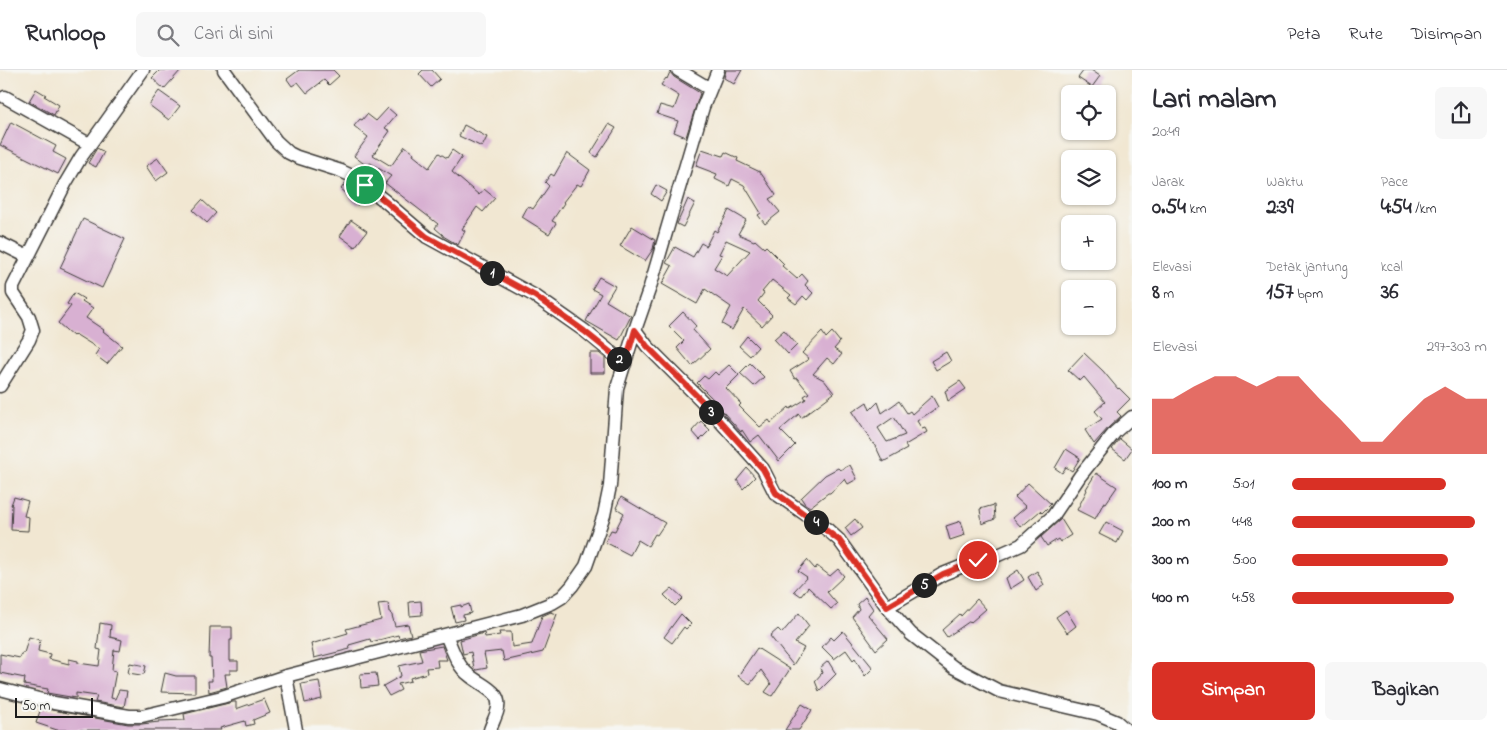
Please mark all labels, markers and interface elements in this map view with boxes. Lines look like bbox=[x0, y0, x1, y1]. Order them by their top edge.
search box bbox=[136, 12, 486, 57]
text: Runloop bbox=[25, 17, 106, 52]
icon: search bbox=[154, 21, 182, 49]
text: Cari di sini bbox=[194, 21, 273, 48]
text: Peta bbox=[1287, 22, 1320, 48]
text: Rute bbox=[1348, 22, 1383, 48]
text: Disimpan bbox=[1411, 22, 1482, 48]
text: Lari malam bbox=[1152, 80, 1277, 121]
map controls bbox=[1061, 85, 1116, 335]
button: locate bbox=[1061, 85, 1116, 140]
button: share bbox=[1435, 87, 1487, 139]
text: 20:49 bbox=[1152, 120, 1180, 144]
button: layers bbox=[1061, 150, 1116, 205]
pin bbox=[344, 164, 386, 206]
icon: arrive bbox=[351, 171, 379, 199]
text: Jarak bbox=[1152, 172, 1184, 193]
text: Waktu bbox=[1266, 172, 1304, 193]
text: Pace bbox=[1381, 172, 1408, 193]
text: 0.54 bbox=[1152, 193, 1186, 223]
text: 2:39 bbox=[1266, 193, 1294, 223]
text: 4:54 bbox=[1381, 193, 1412, 223]
text: km bbox=[1186, 199, 1207, 220]
text: /km bbox=[1412, 199, 1437, 220]
button: + bbox=[1061, 215, 1116, 270]
text: Elevasi bbox=[1152, 257, 1192, 278]
text: Detak jantung bbox=[1266, 257, 1348, 278]
text: kcal bbox=[1381, 257, 1403, 278]
pin: 1 bbox=[480, 260, 504, 286]
text: 1 bbox=[490, 263, 495, 284]
text: 8 bbox=[1152, 278, 1160, 308]
text: 157 bbox=[1266, 278, 1294, 308]
text: 36 bbox=[1381, 278, 1399, 308]
button: − bbox=[1061, 280, 1116, 335]
text: m bbox=[1160, 284, 1174, 305]
text: bpm bbox=[1294, 284, 1323, 305]
text: Elevasi bbox=[1152, 335, 1197, 359]
text: 297–303 m bbox=[1426, 335, 1487, 359]
pin: 2 bbox=[606, 346, 632, 372]
text: 2 bbox=[616, 349, 623, 370]
pin: 3 bbox=[698, 400, 724, 424]
text: 3 bbox=[709, 402, 714, 423]
text: 100 m bbox=[1152, 472, 1187, 496]
text: 5:01 bbox=[1232, 472, 1255, 496]
pin: 4 bbox=[804, 510, 828, 534]
text: 200 m bbox=[1152, 510, 1190, 534]
text: 4:48 bbox=[1232, 510, 1253, 534]
text: 4 bbox=[814, 512, 819, 533]
pin bbox=[957, 539, 999, 581]
icon: check bbox=[964, 546, 992, 574]
text: 300 m bbox=[1152, 548, 1189, 572]
text: 5:00 bbox=[1232, 548, 1256, 572]
pin: 5 bbox=[912, 572, 936, 598]
text: 5 bbox=[920, 575, 929, 596]
text: 400 m bbox=[1152, 586, 1189, 610]
text: 4:58 bbox=[1232, 586, 1255, 610]
button: Simpan bbox=[1152, 662, 1315, 720]
button: Bagikan bbox=[1325, 662, 1487, 720]
scale bar bbox=[15, 695, 92, 718]
text: 50 m bbox=[22, 696, 50, 717]

